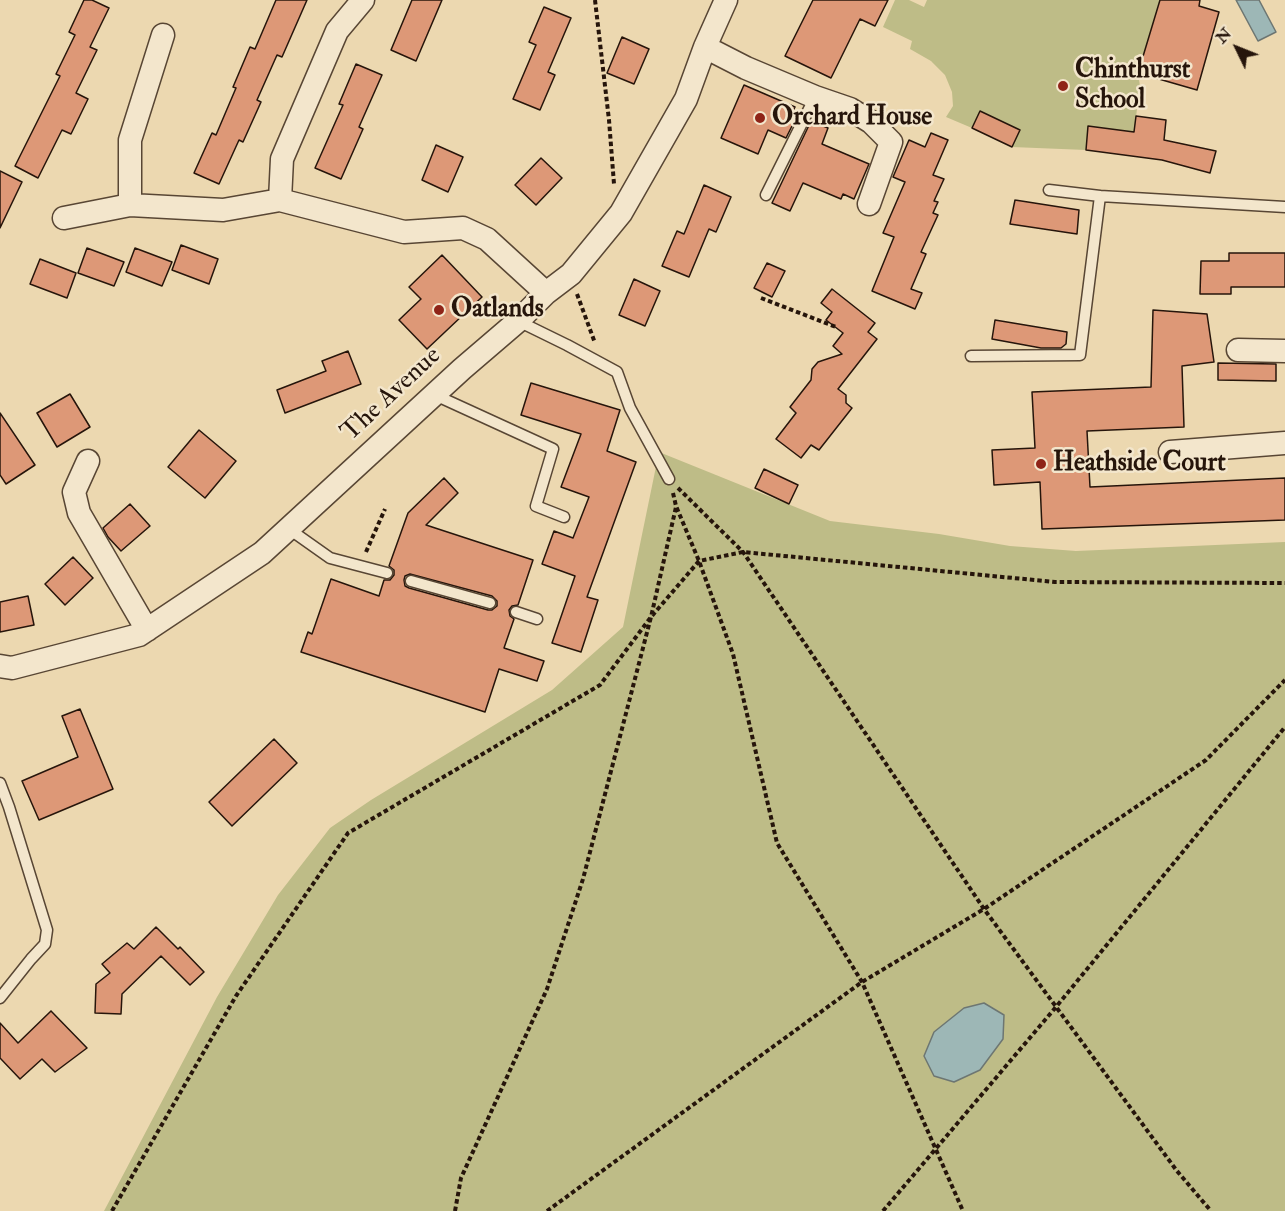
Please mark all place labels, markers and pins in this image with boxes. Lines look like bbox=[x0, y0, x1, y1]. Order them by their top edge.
place label: Chinthurst School bbox=[1075, 55, 1190, 116]
marker: Chinthurst School bbox=[1056, 79, 1070, 93]
place label: Orchard House bbox=[772, 102, 932, 134]
marker: Orchard House bbox=[753, 111, 767, 125]
place label: Oatlands bbox=[451, 294, 544, 326]
marker: Oatlands bbox=[432, 303, 446, 317]
place label: Heathside Court bbox=[1053, 448, 1226, 480]
marker: Heathside Court bbox=[1034, 457, 1048, 471]

